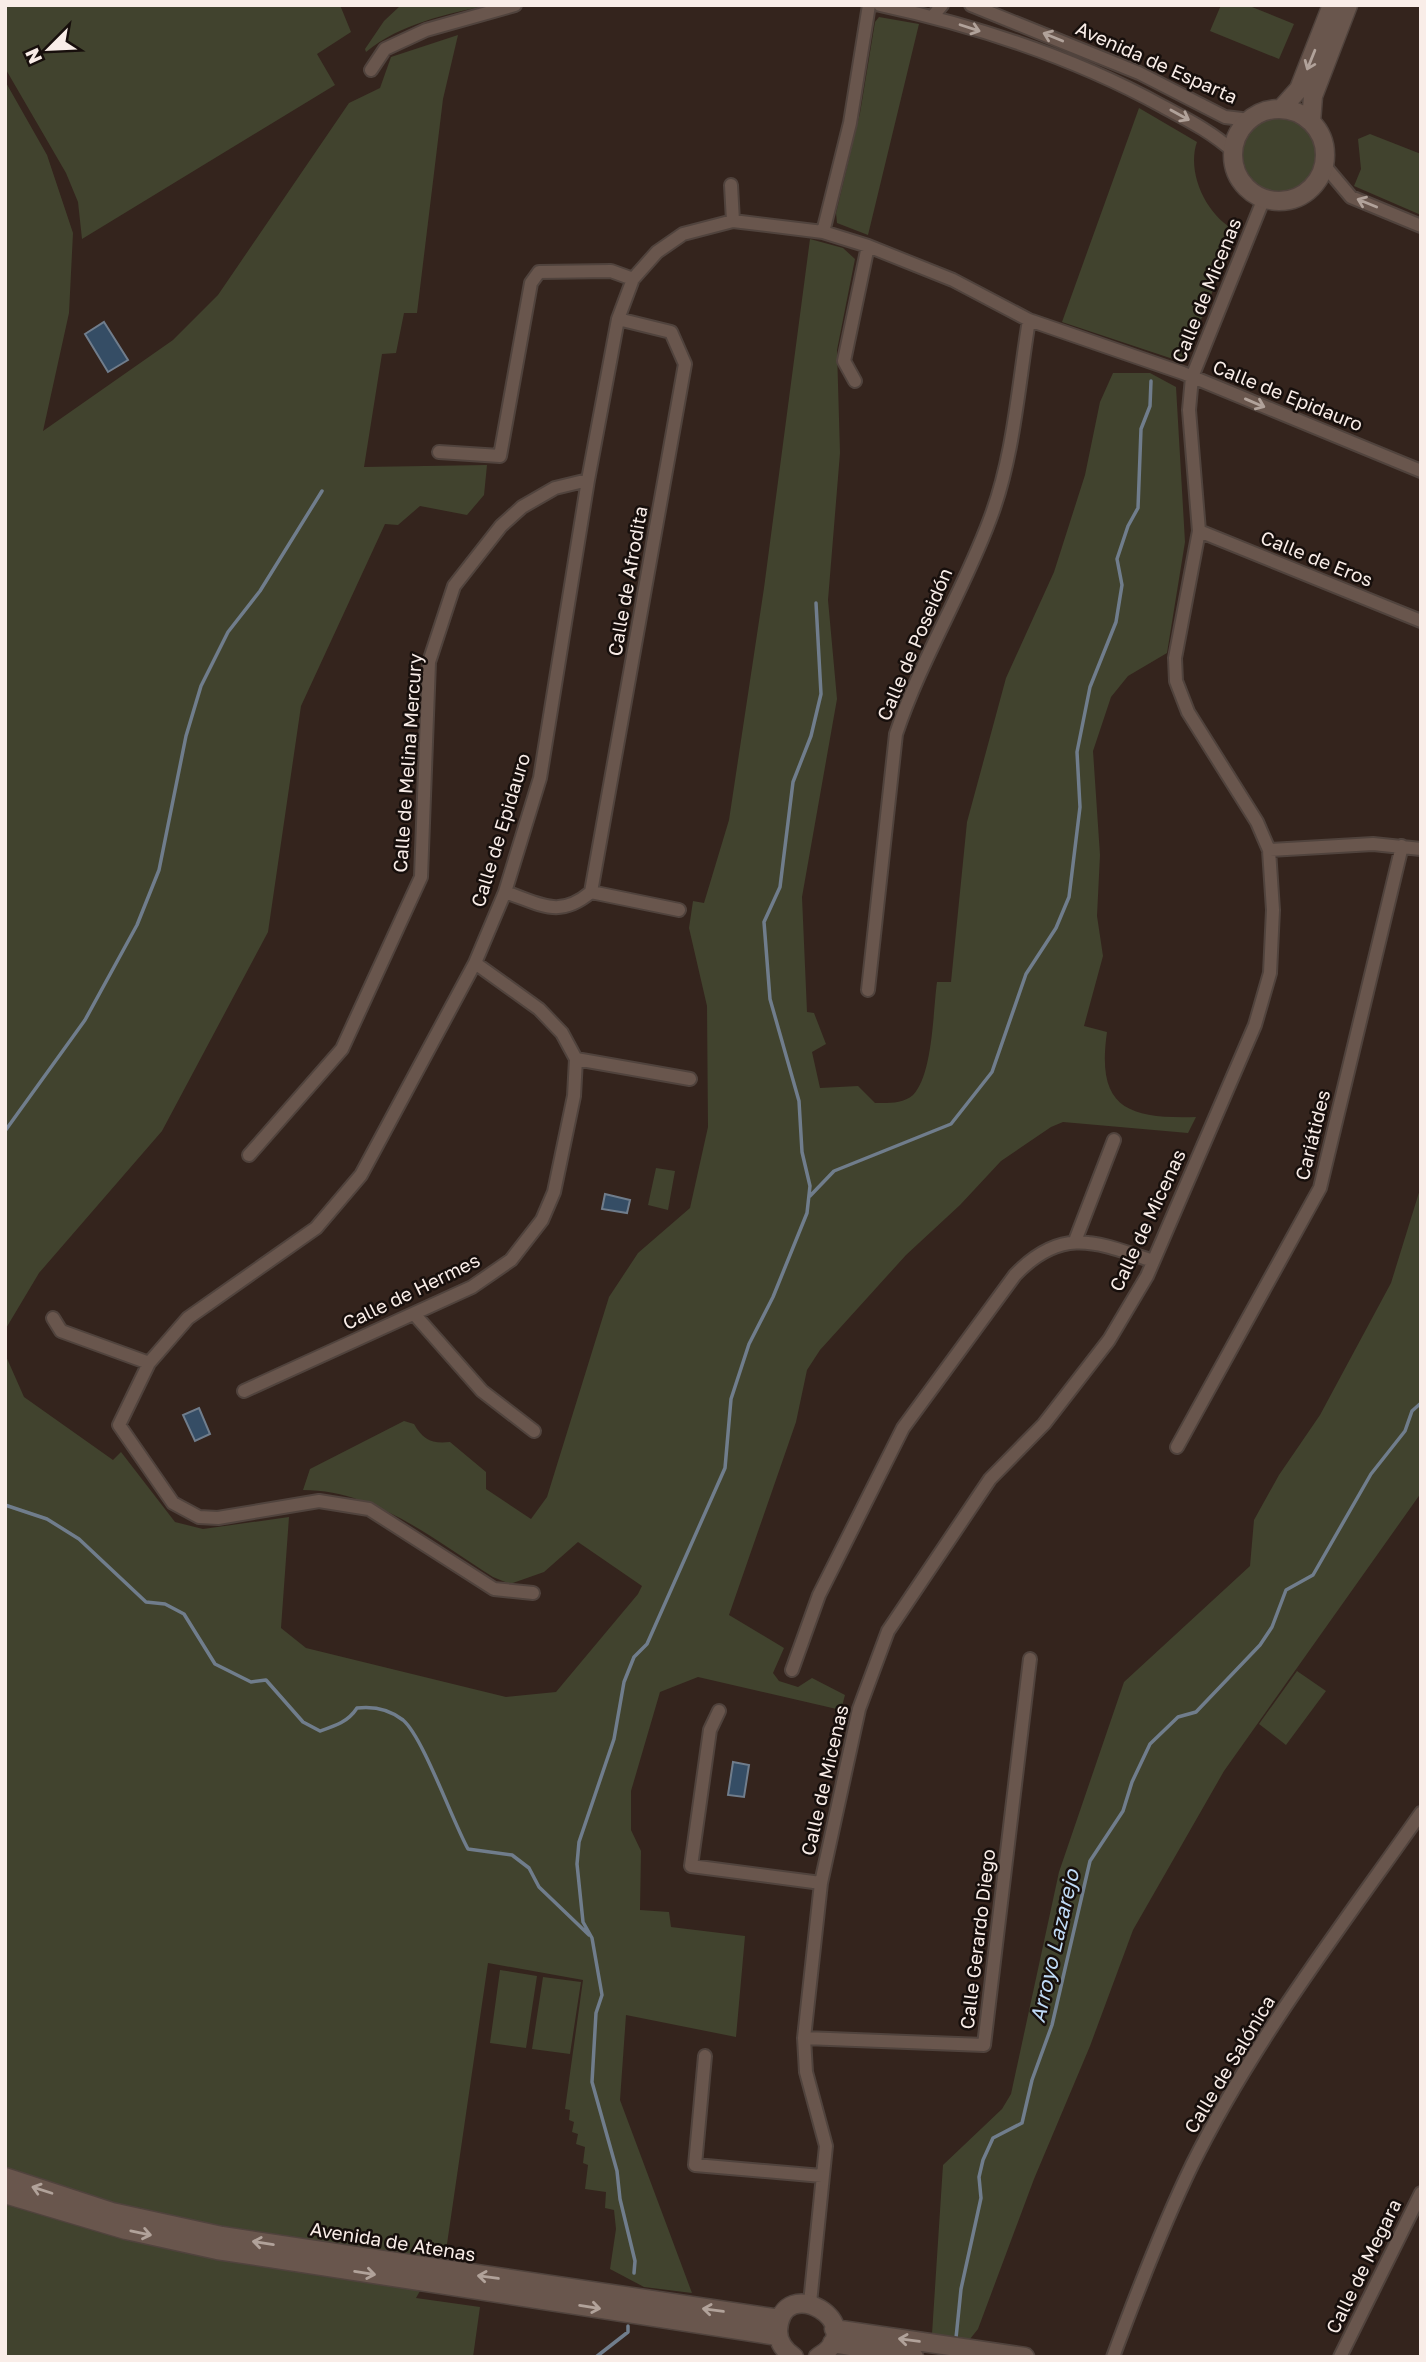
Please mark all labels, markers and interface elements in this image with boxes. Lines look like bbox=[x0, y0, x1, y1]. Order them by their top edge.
north arrow bbox=[14, 14, 84, 84]
street label: Avenida de Esparta bbox=[1073, 16, 1241, 108]
one-way arrow bbox=[959, 22, 981, 35]
one-way arrow bbox=[1042, 30, 1064, 43]
text: N bbox=[20, 45, 46, 67]
one-way arrow bbox=[1303, 49, 1316, 70]
one-way arrow bbox=[1169, 108, 1189, 122]
one-way arrow bbox=[1356, 196, 1378, 209]
street label: Calle de Micenas bbox=[1166, 214, 1246, 366]
street label: Calle de Epidauro bbox=[1210, 354, 1366, 436]
one-way arrow bbox=[1244, 397, 1266, 410]
street label: Calle de Afrodita bbox=[602, 504, 652, 658]
street label: Calle de Eros bbox=[1257, 525, 1377, 591]
street label: Calle de Poseidón bbox=[871, 564, 957, 724]
street label: Calle de Melina Mercury bbox=[388, 652, 426, 873]
street label: Calle de Epidauro bbox=[466, 750, 534, 910]
street label: Cariátides bbox=[1290, 1088, 1334, 1182]
street label: Calle de Micenas bbox=[1104, 1145, 1190, 1295]
street label: Calle de Hermes bbox=[339, 1248, 483, 1334]
street label: Calle de Micenas bbox=[795, 1702, 853, 1858]
street label: Calle Gerardo Diego bbox=[955, 1848, 999, 2030]
water label: Arroyo Lazarejo bbox=[1024, 1865, 1085, 2025]
street label: Calle de Salónica bbox=[1179, 1991, 1279, 2137]
one-way arrow bbox=[31, 2183, 53, 2195]
street label: Calle de Megara bbox=[1321, 2195, 1405, 2337]
street label: Avenida de Atenas bbox=[309, 2217, 477, 2265]
one-way arrow bbox=[129, 2227, 152, 2241]
one-way arrow bbox=[252, 2236, 275, 2249]
one-way arrow bbox=[353, 2267, 376, 2280]
one-way arrow bbox=[477, 2270, 500, 2283]
one-way arrow bbox=[578, 2301, 601, 2314]
one-way arrow bbox=[702, 2303, 725, 2316]
one-way arrow bbox=[899, 2333, 921, 2346]

